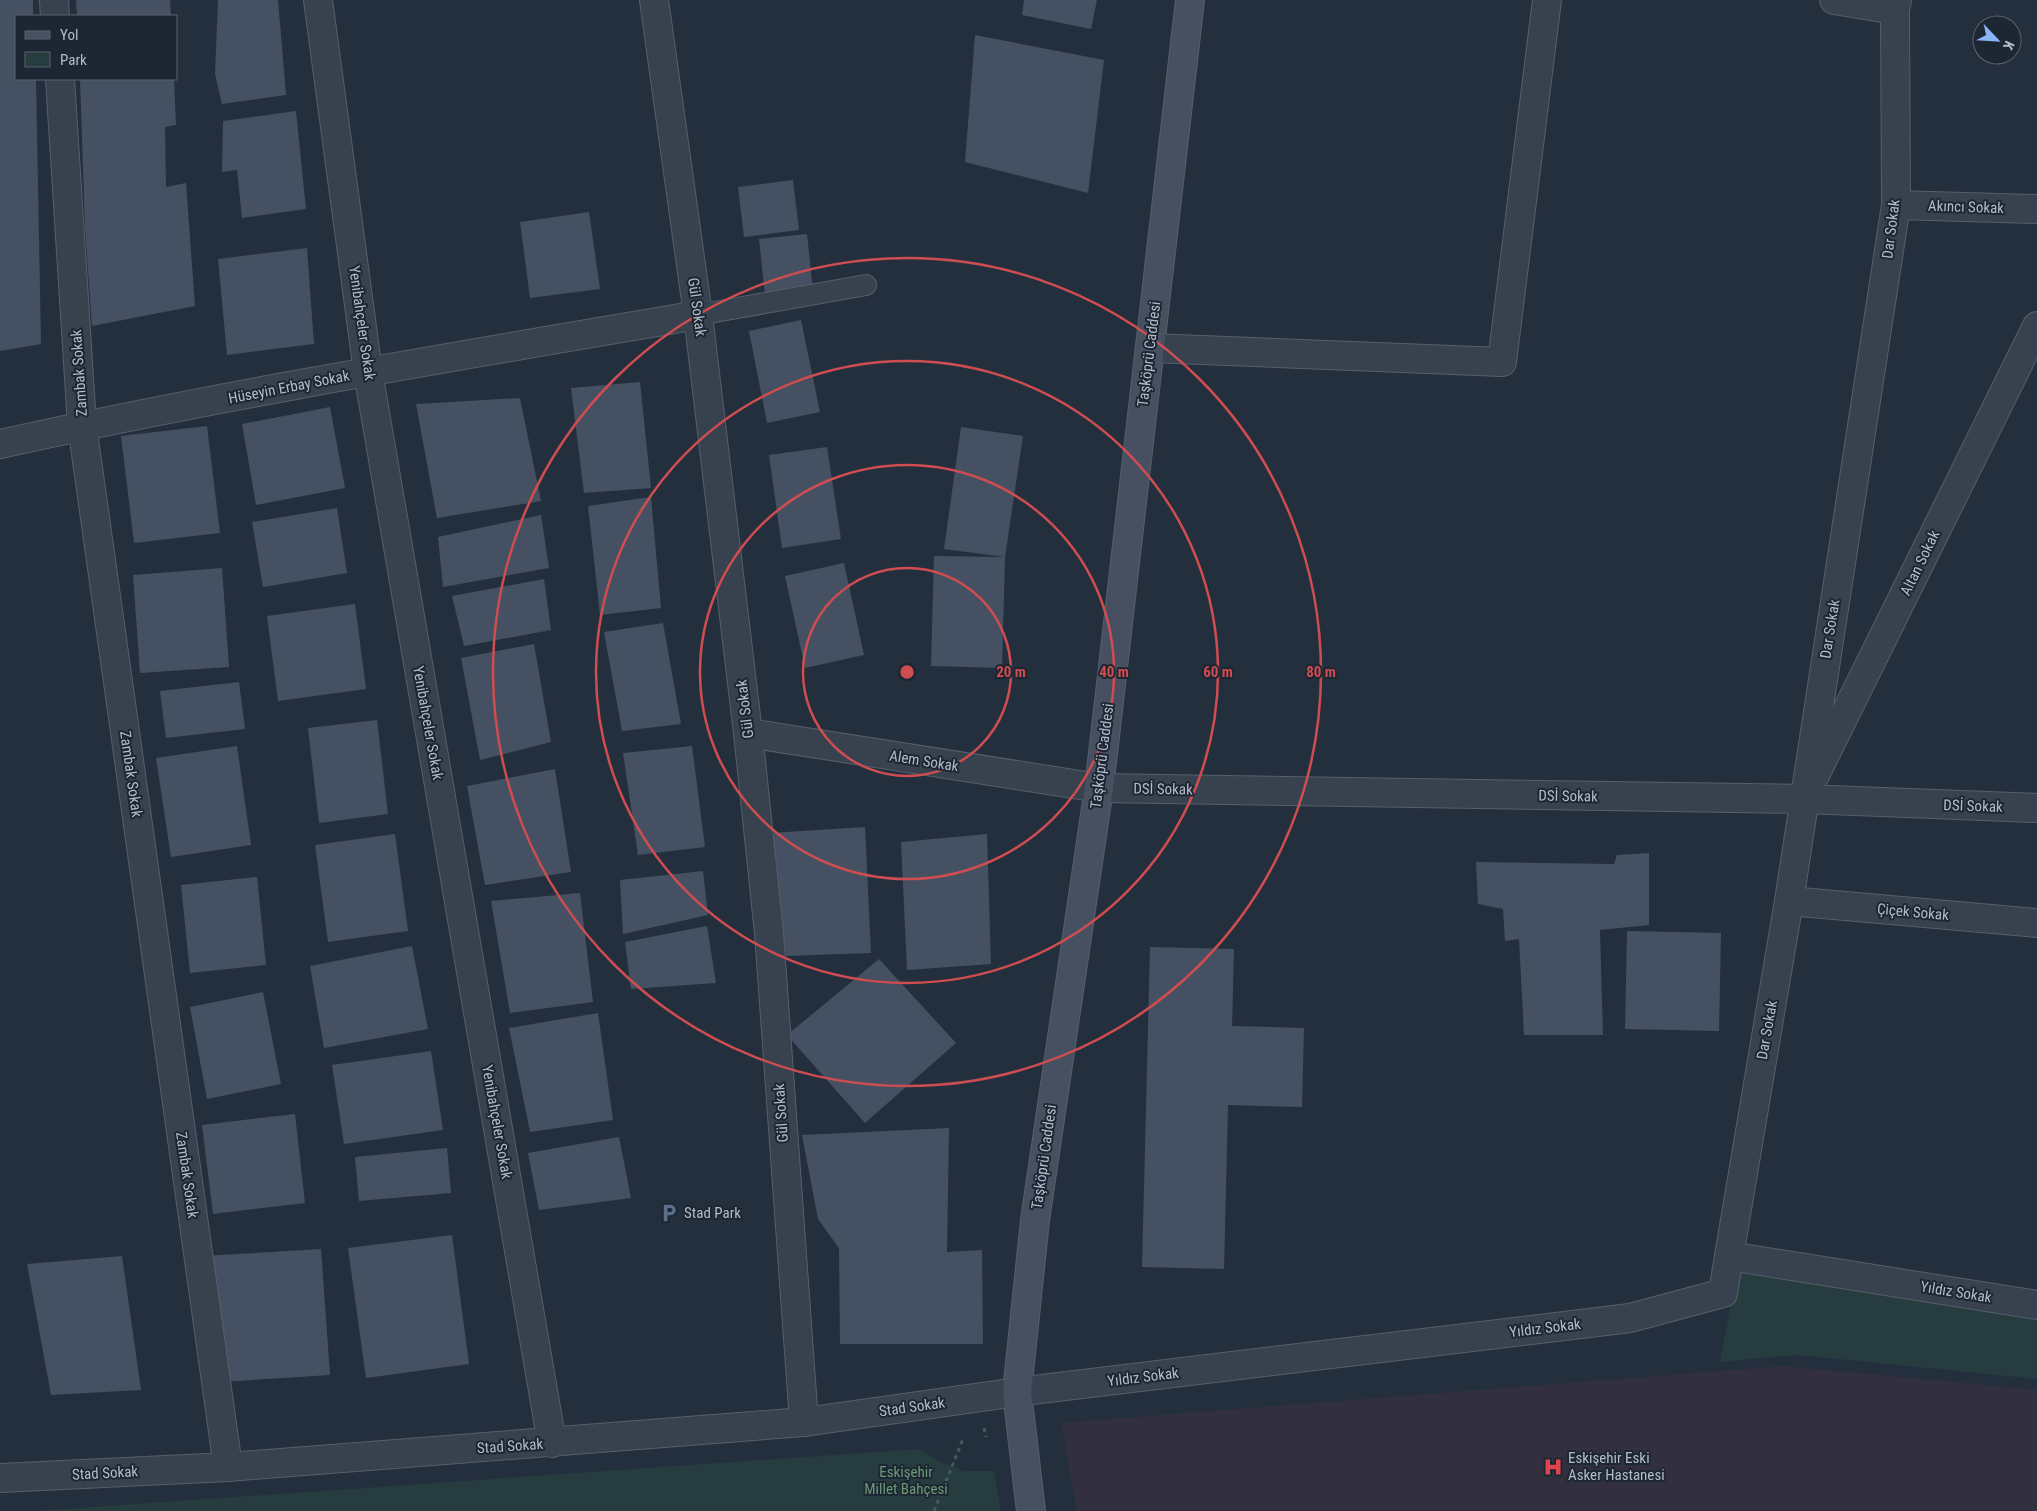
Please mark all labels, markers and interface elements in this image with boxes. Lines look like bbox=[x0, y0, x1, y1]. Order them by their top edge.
legend bbox=[15, 15, 178, 80]
north arrow bbox=[1972, 15, 2022, 65]
text: Yol bbox=[60, 26, 78, 44]
text: K bbox=[2000, 39, 2018, 53]
text: Park bbox=[60, 51, 87, 69]
street label: Akıncı Sokak bbox=[1928, 197, 2005, 217]
street label: Dar Sokak bbox=[1878, 198, 1904, 260]
street label: Yenibahçeler Sokak bbox=[345, 265, 379, 382]
street label: Gül Sokak bbox=[684, 277, 710, 338]
street label: Taşköprü Caddesi bbox=[1134, 300, 1164, 408]
street label: Zambak Sokak bbox=[67, 329, 91, 417]
street label: Hüseyin Erbay Sokak bbox=[227, 366, 351, 408]
street label: Altan Sokak bbox=[1896, 527, 1944, 599]
street label: Dar Sokak bbox=[1816, 598, 1844, 660]
centre of rings bbox=[898, 663, 916, 681]
text: 20 m bbox=[996, 663, 1026, 681]
text: 40 m bbox=[1099, 663, 1129, 681]
text: 60 m bbox=[1203, 663, 1233, 681]
text: 80 m bbox=[1306, 663, 1336, 681]
street label: Yenibahçeler Sokak bbox=[409, 665, 447, 782]
street label: Gül Sokak bbox=[732, 678, 758, 739]
street label: Taşköprü Caddesi bbox=[1087, 702, 1117, 810]
street label: Zambak Sokak bbox=[116, 730, 146, 819]
street label: Alem Sokak bbox=[888, 747, 960, 775]
street label: DSİ Sokak bbox=[1133, 779, 1193, 799]
street label: DSİ Sokak bbox=[1538, 786, 1598, 806]
street label: DSİ Sokak bbox=[1943, 796, 2003, 816]
street label: Çiçek Sokak bbox=[1876, 900, 1950, 924]
street label: Dar Sokak bbox=[1753, 999, 1781, 1061]
street label: Yenibahçeler Sokak bbox=[478, 1064, 516, 1181]
street label: Gül Sokak bbox=[770, 1083, 792, 1143]
street label: Taşköprü Caddesi bbox=[1028, 1103, 1060, 1211]
street label: Zambak Sokak bbox=[172, 1131, 202, 1220]
parking icon: Stad Park bbox=[658, 1202, 680, 1224]
place label: Stad Park bbox=[684, 1204, 741, 1222]
street label: Yıldız Sokak bbox=[1919, 1277, 1993, 1307]
street label: Yıldız Sokak bbox=[1508, 1315, 1582, 1341]
street label: Yıldız Sokak bbox=[1106, 1364, 1180, 1390]
street label: Stad Sokak bbox=[878, 1393, 946, 1421]
street label: Stad Sokak bbox=[476, 1435, 544, 1457]
place label: Eskişehir Eski Asker Hastanesi bbox=[1568, 1449, 1665, 1484]
hospital icon: Eskişehir Eski Asker Hastanesi bbox=[1542, 1456, 1564, 1478]
street label: Stad Sokak bbox=[71, 1462, 139, 1484]
park label: Eskişehir Millet Bahçesi bbox=[864, 1463, 948, 1498]

